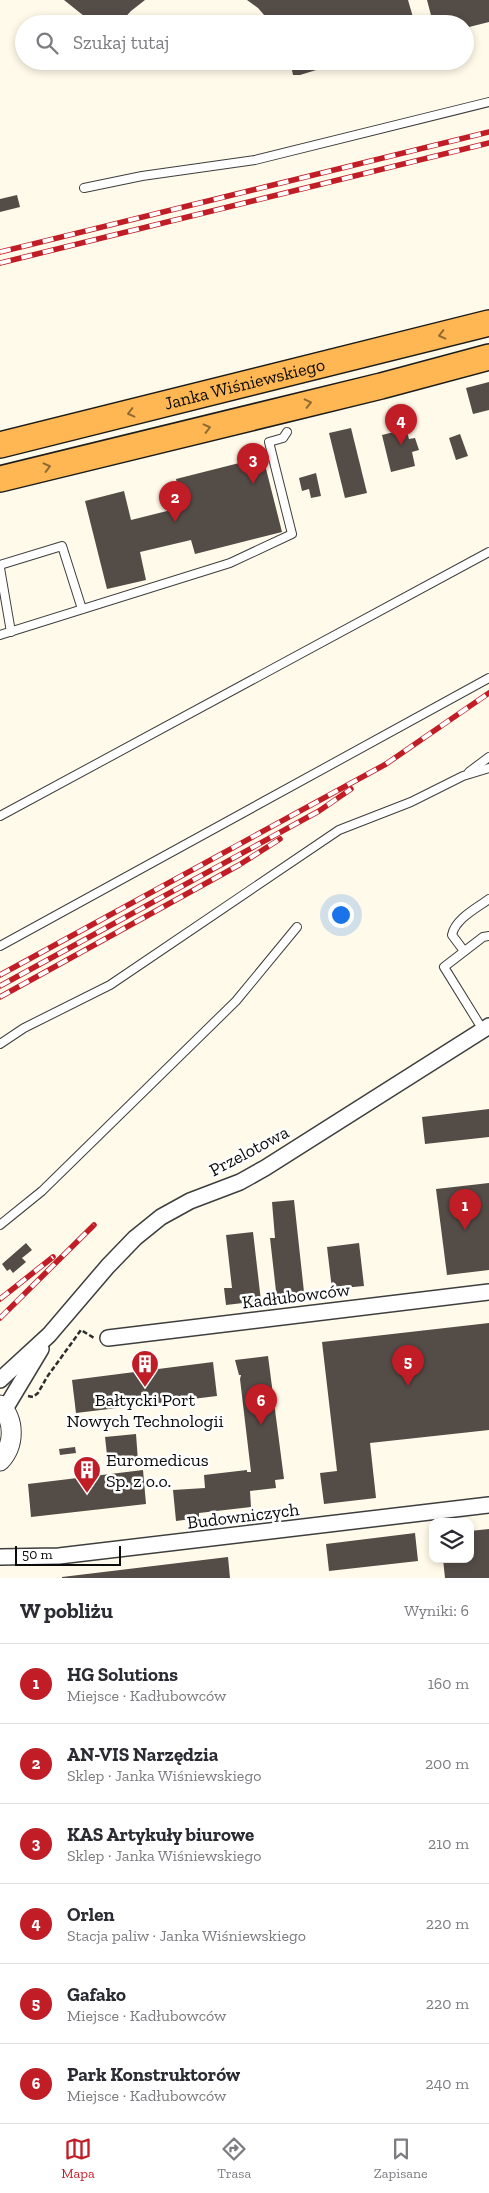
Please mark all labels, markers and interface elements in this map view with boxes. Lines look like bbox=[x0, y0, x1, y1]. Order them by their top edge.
search box bbox=[15, 15, 474, 70]
icon: search bbox=[33, 29, 61, 57]
text: Szukaj tutaj bbox=[73, 31, 169, 54]
one-way arrow bbox=[438, 329, 446, 339]
street label: Janka Wiśniewskiego bbox=[162, 353, 327, 415]
one-way arrow bbox=[304, 398, 313, 409]
pin: 4 bbox=[385, 404, 417, 445]
one-way arrow bbox=[128, 407, 136, 417]
one-way arrow bbox=[202, 423, 211, 434]
pin: 3 bbox=[237, 443, 269, 484]
one-way arrow bbox=[43, 462, 52, 473]
pin: 2 bbox=[159, 481, 191, 522]
your location bbox=[328, 902, 354, 928]
street label: Przelotowa bbox=[205, 1121, 293, 1181]
pin: 1 bbox=[449, 1189, 481, 1230]
street label: Kadłubowców bbox=[241, 1278, 351, 1314]
pin: 5 bbox=[392, 1345, 424, 1386]
building icon: Bałtycki Port Nowych Technologii bbox=[130, 1349, 160, 1388]
pin: 6 bbox=[245, 1384, 277, 1425]
place label: Bałtycki Port Nowych Technologii bbox=[66, 1389, 224, 1432]
place label: Euromedicus Sp. z o.o. bbox=[106, 1449, 209, 1492]
building icon: Euromedicus Sp. z o.o. bbox=[72, 1455, 102, 1494]
street label: Budowniczych bbox=[186, 1498, 300, 1534]
map controls bbox=[429, 1518, 474, 1563]
button: layers bbox=[429, 1518, 474, 1563]
scale bar bbox=[15, 1543, 121, 1566]
text: 50 m bbox=[22, 1546, 53, 1563]
text: W pobliżu bbox=[20, 1598, 113, 1623]
text: Wyniki: 6 bbox=[404, 1601, 469, 1620]
text: HG Solutions bbox=[67, 1663, 178, 1686]
text: 1 bbox=[33, 1674, 39, 1693]
text: 160 m bbox=[428, 1674, 469, 1693]
text: Miejsce · Kadłubowców bbox=[67, 1686, 226, 1705]
text: AN-VIS Narzędzia bbox=[67, 1743, 218, 1766]
text: 2 bbox=[32, 1754, 40, 1773]
text: 200 m bbox=[425, 1754, 469, 1773]
text: Sklep · Janka Wiśniewskiego bbox=[67, 1766, 261, 1785]
text: KAS Artykuły biurowe bbox=[67, 1823, 254, 1846]
text: 3 bbox=[32, 1834, 40, 1853]
text: 210 m bbox=[428, 1834, 469, 1853]
text: Sklep · Janka Wiśniewskiego bbox=[67, 1846, 261, 1865]
text: Orlen bbox=[67, 1903, 115, 1926]
text: 4 bbox=[31, 1914, 41, 1933]
text: 220 m bbox=[426, 1914, 469, 1933]
text: Stacja paliw · Janka Wiśniewskiego bbox=[67, 1926, 306, 1945]
text: Gafako bbox=[67, 1983, 126, 2006]
text: 5 bbox=[32, 1994, 40, 2013]
text: 220 m bbox=[426, 1994, 469, 2013]
text: Miejsce · Kadłubowców bbox=[67, 2006, 226, 2025]
text: Park Konstruktorów bbox=[67, 2063, 240, 2086]
text: 6 bbox=[32, 2074, 40, 2093]
text: 240 m bbox=[425, 2074, 469, 2093]
text: Miejsce · Kadłubowców bbox=[67, 2086, 226, 2105]
tab: Mapa bbox=[61, 2135, 95, 2182]
tab: Trasa bbox=[217, 2135, 251, 2182]
tab: Zapisane bbox=[374, 2135, 428, 2182]

